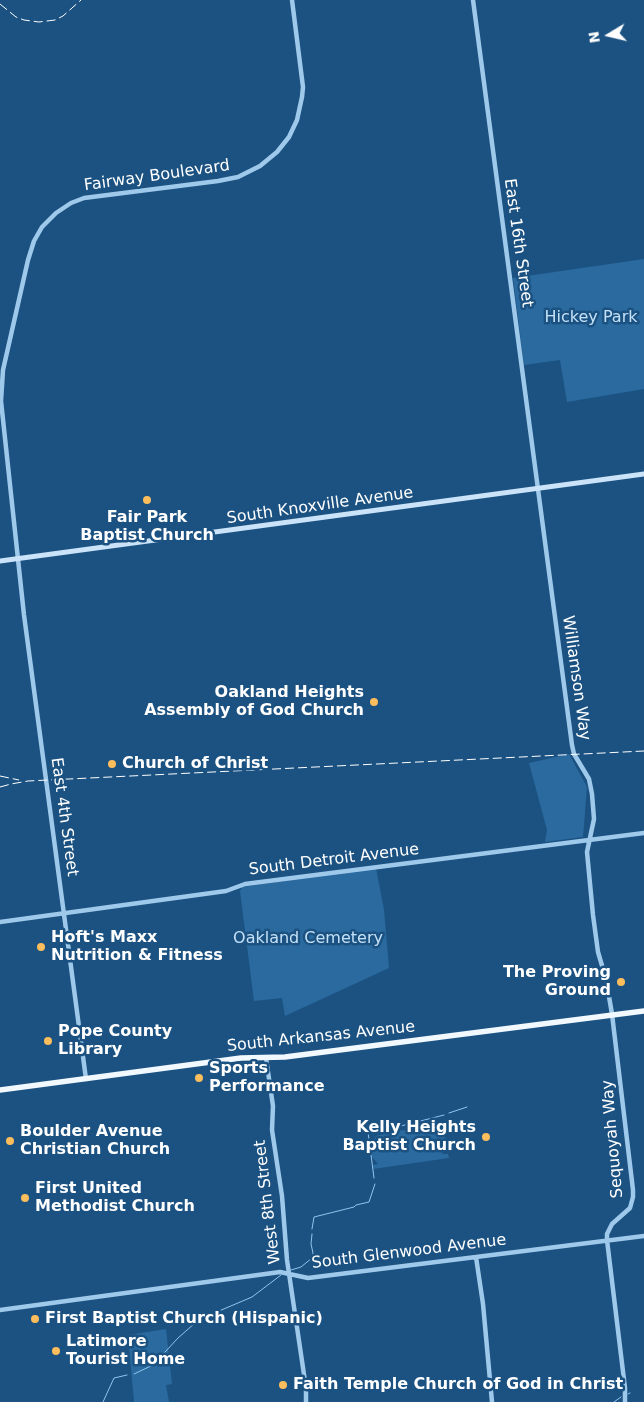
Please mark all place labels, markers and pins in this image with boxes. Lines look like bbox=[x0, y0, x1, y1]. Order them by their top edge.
marker: Fair Park Baptist Church bbox=[141, 494, 153, 506]
place label: Fair Park Baptist Church bbox=[80, 508, 214, 546]
place label: Oakland Heights Assembly of God Church bbox=[144, 683, 364, 721]
marker: Oakland Heights Assembly of God Church bbox=[368, 696, 380, 708]
place label: Church of Christ bbox=[122, 754, 268, 774]
marker: Church of Christ bbox=[106, 758, 118, 770]
place label: Hoft's Maxx Nutrition & Fitness bbox=[51, 928, 223, 966]
marker: Hoft's Maxx Nutrition & Fitness bbox=[35, 941, 47, 953]
place label: The Proving Ground bbox=[503, 963, 611, 1001]
marker: The Proving Ground bbox=[615, 976, 627, 988]
place label: Pope County Library bbox=[58, 1022, 172, 1060]
marker: Pope County Library bbox=[42, 1035, 54, 1047]
place label: Sports Performance bbox=[209, 1059, 325, 1097]
marker: Sports Performance bbox=[193, 1072, 205, 1084]
place label: Kelly Heights Baptist Church bbox=[342, 1118, 476, 1156]
place label: Boulder Avenue Christian Church bbox=[20, 1122, 170, 1160]
marker: Kelly Heights Baptist Church bbox=[480, 1131, 492, 1143]
marker: Boulder Avenue Christian Church bbox=[4, 1135, 16, 1147]
place label: First United Methodist Church bbox=[35, 1179, 195, 1217]
marker: First United Methodist Church bbox=[19, 1192, 31, 1204]
place label: First Baptist Church (Hispanic) bbox=[45, 1309, 323, 1329]
marker: First Baptist Church (Hispanic) bbox=[29, 1313, 41, 1325]
place label: Latimore Tourist Home bbox=[66, 1332, 185, 1370]
marker: Latimore Tourist Home bbox=[50, 1345, 62, 1357]
place label: Faith Temple Church of God in Christ bbox=[293, 1375, 623, 1395]
marker: Faith Temple Church of God in Christ bbox=[277, 1379, 289, 1391]

